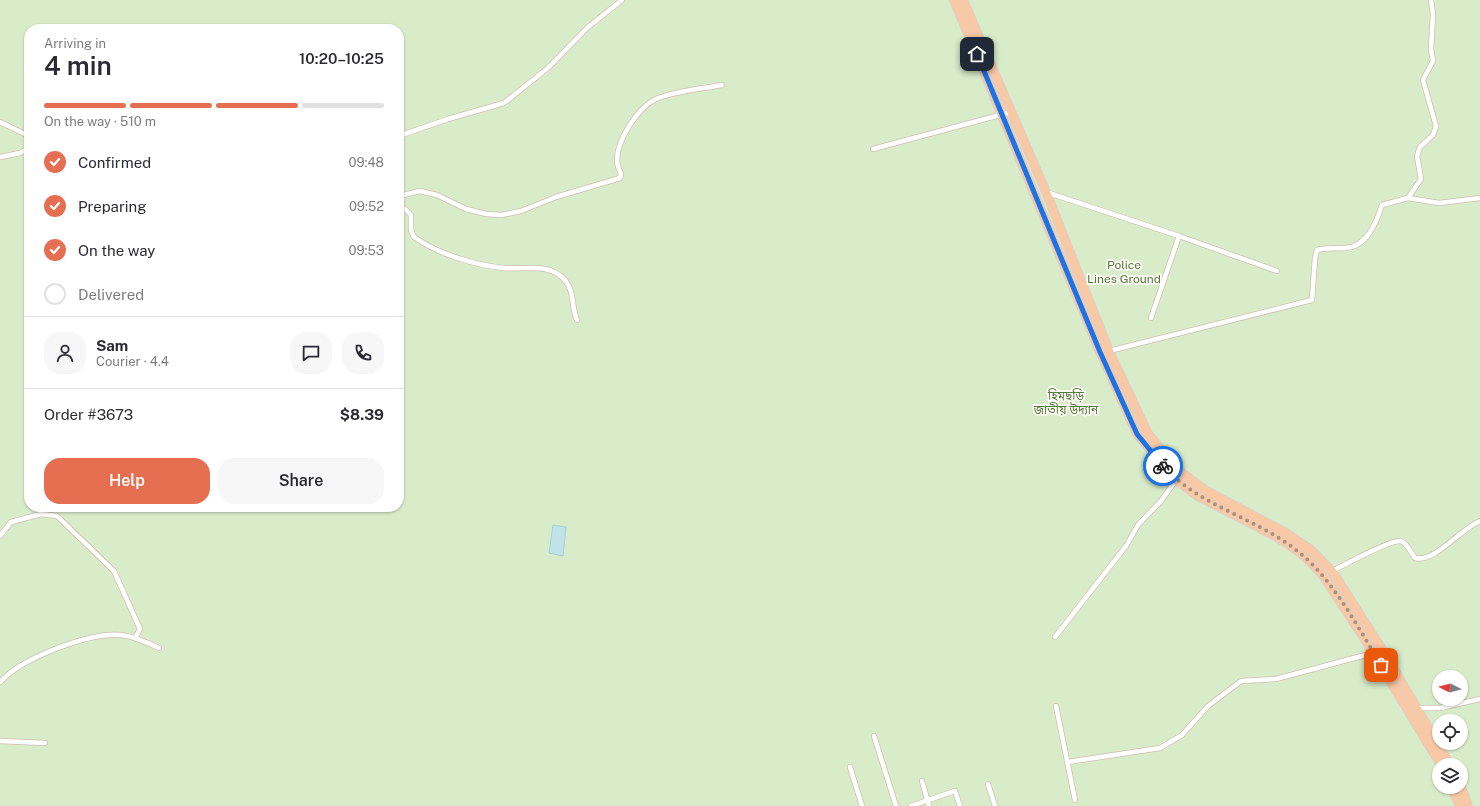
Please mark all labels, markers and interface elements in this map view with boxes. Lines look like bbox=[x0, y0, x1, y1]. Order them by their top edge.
text: Arriving in bbox=[44, 36, 106, 51]
pin bbox=[960, 37, 994, 71]
icon: home bbox=[966, 43, 988, 65]
text: 4 min bbox=[44, 50, 112, 81]
text: 10:20–10:25 bbox=[299, 50, 384, 67]
text: On the way · 510 m bbox=[44, 114, 156, 129]
icon: check bbox=[44, 151, 66, 173]
text: Confirmed bbox=[78, 154, 151, 171]
text: 09:48 bbox=[349, 155, 384, 170]
icon: check bbox=[44, 195, 66, 217]
text: Preparing bbox=[78, 198, 147, 215]
text: 09:52 bbox=[349, 199, 384, 214]
icon: check bbox=[44, 239, 66, 261]
text: On the way bbox=[78, 242, 155, 259]
text: 09:53 bbox=[349, 243, 384, 258]
park label: Police Lines Ground bbox=[1087, 258, 1161, 286]
text: Delivered bbox=[78, 286, 144, 303]
button: person bbox=[44, 332, 86, 374]
button: chat bbox=[290, 332, 332, 374]
button: phone bbox=[342, 332, 384, 374]
text: Sam bbox=[96, 337, 128, 354]
text: Courier · 4.4 bbox=[96, 354, 169, 369]
park label: হিমছড়ি জাতীয় উদ্যান bbox=[1033, 388, 1099, 417]
text: Order #3673 bbox=[44, 406, 133, 423]
text: $8.39 bbox=[340, 406, 384, 423]
courier bbox=[1143, 446, 1183, 486]
icon: bike bbox=[1152, 455, 1174, 477]
button: Help bbox=[44, 458, 210, 504]
button: Share bbox=[218, 458, 384, 504]
pin bbox=[1364, 648, 1398, 682]
icon: bag bbox=[1370, 654, 1392, 676]
north arrow bbox=[1432, 670, 1468, 706]
map controls bbox=[1432, 670, 1468, 794]
button: locate bbox=[1432, 714, 1468, 750]
button: layers bbox=[1432, 758, 1468, 794]

